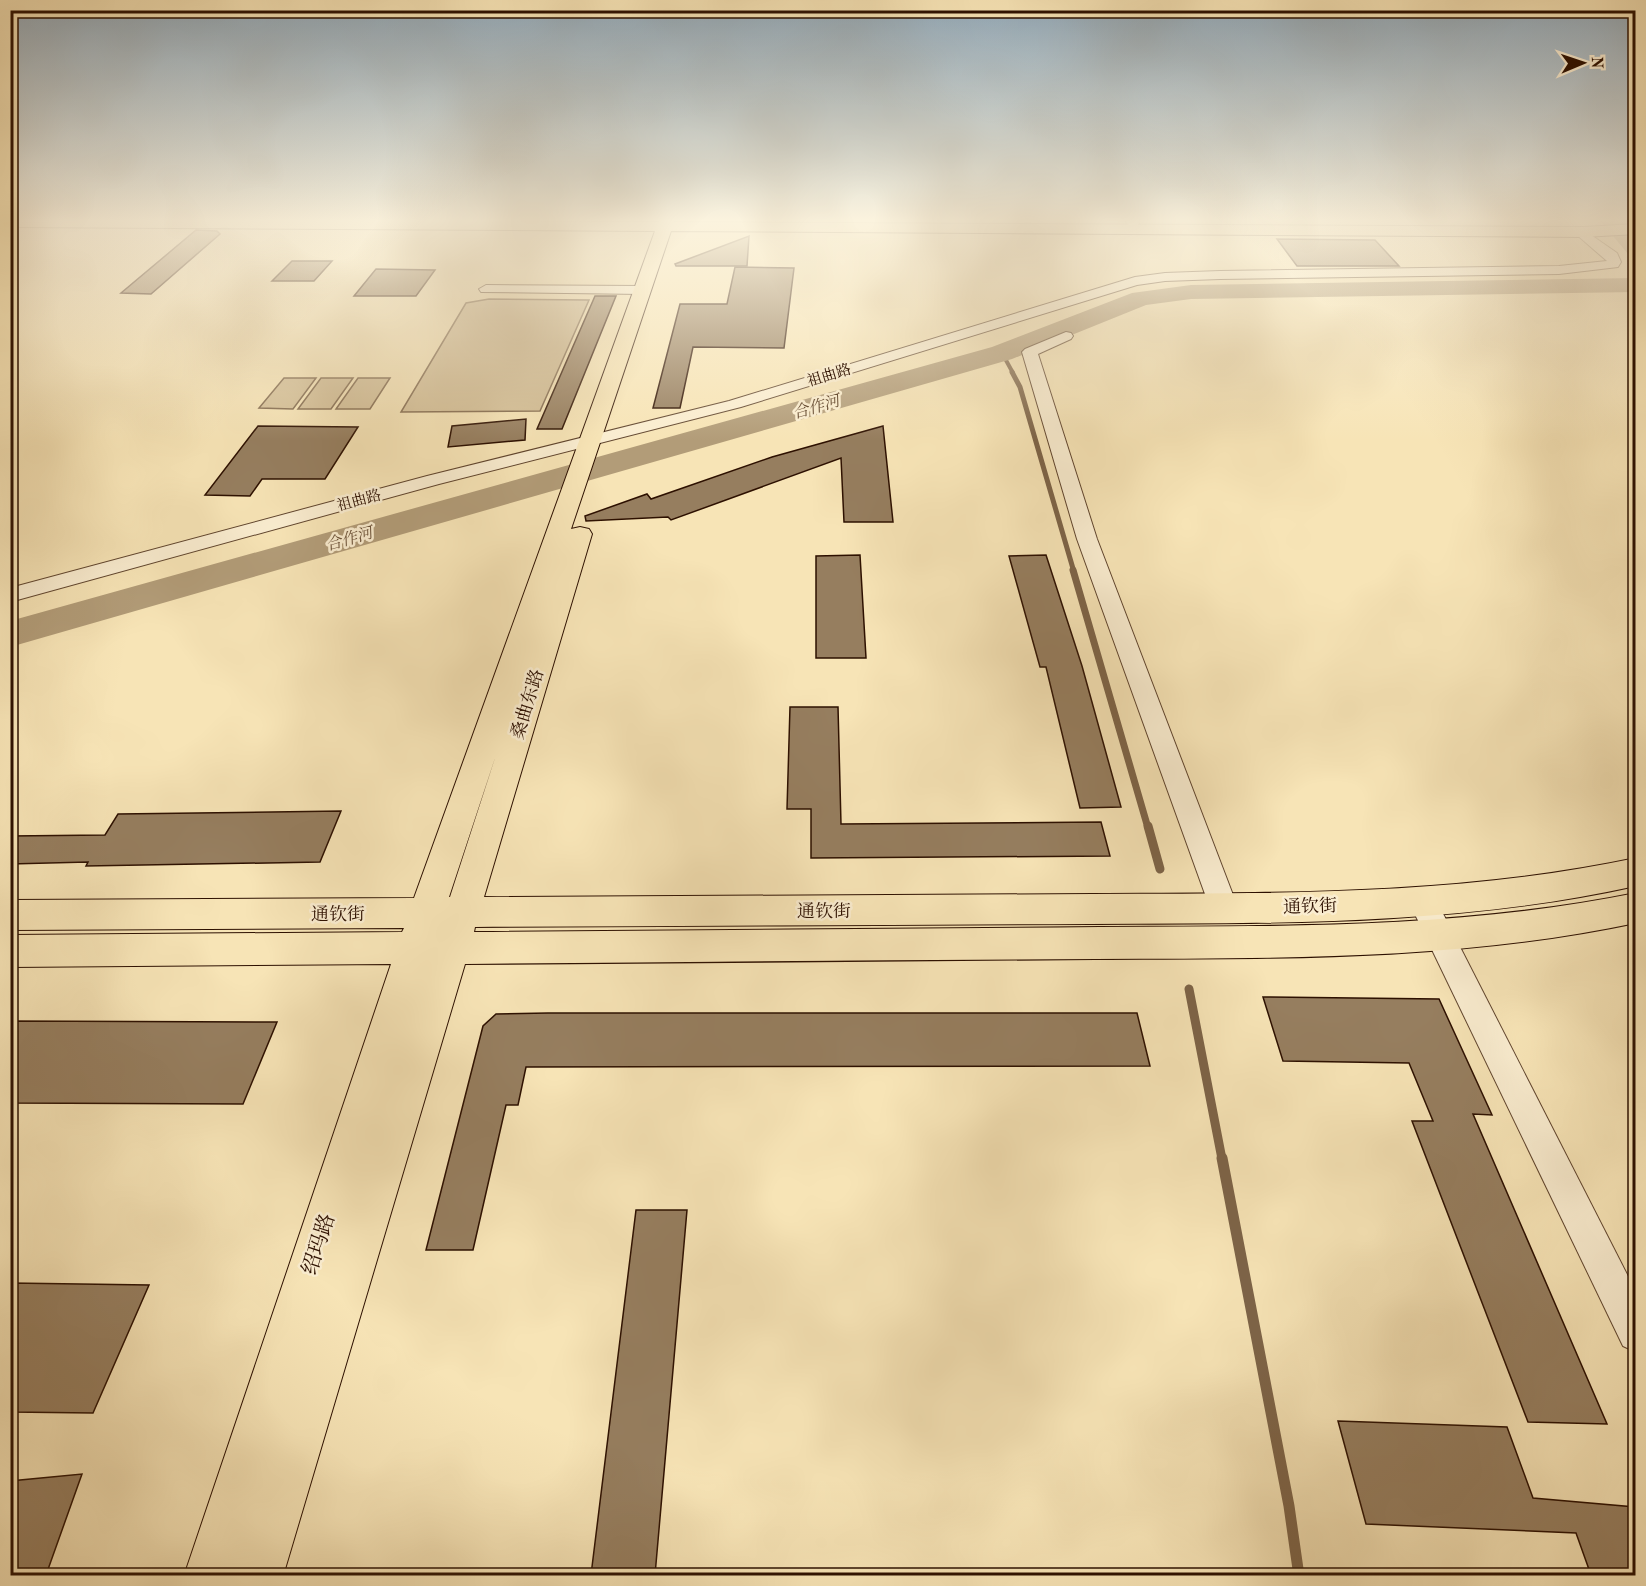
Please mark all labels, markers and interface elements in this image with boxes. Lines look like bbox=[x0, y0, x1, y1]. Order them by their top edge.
north arrow bbox=[1553, 33, 1613, 93]
text: N bbox=[1588, 56, 1604, 70]
street label: 祖曲路 bbox=[805, 361, 853, 390]
water label: 合作河 bbox=[791, 391, 845, 422]
street label: 祖曲路 bbox=[335, 486, 383, 515]
water label: 合作河 bbox=[324, 523, 378, 554]
street label: 桑曲东路 bbox=[507, 667, 547, 741]
street label: 通钦街 bbox=[1283, 895, 1337, 917]
street label: 通钦街 bbox=[797, 901, 851, 921]
street label: 通钦街 bbox=[311, 904, 365, 924]
street label: 绍玛路 bbox=[298, 1211, 339, 1278]

